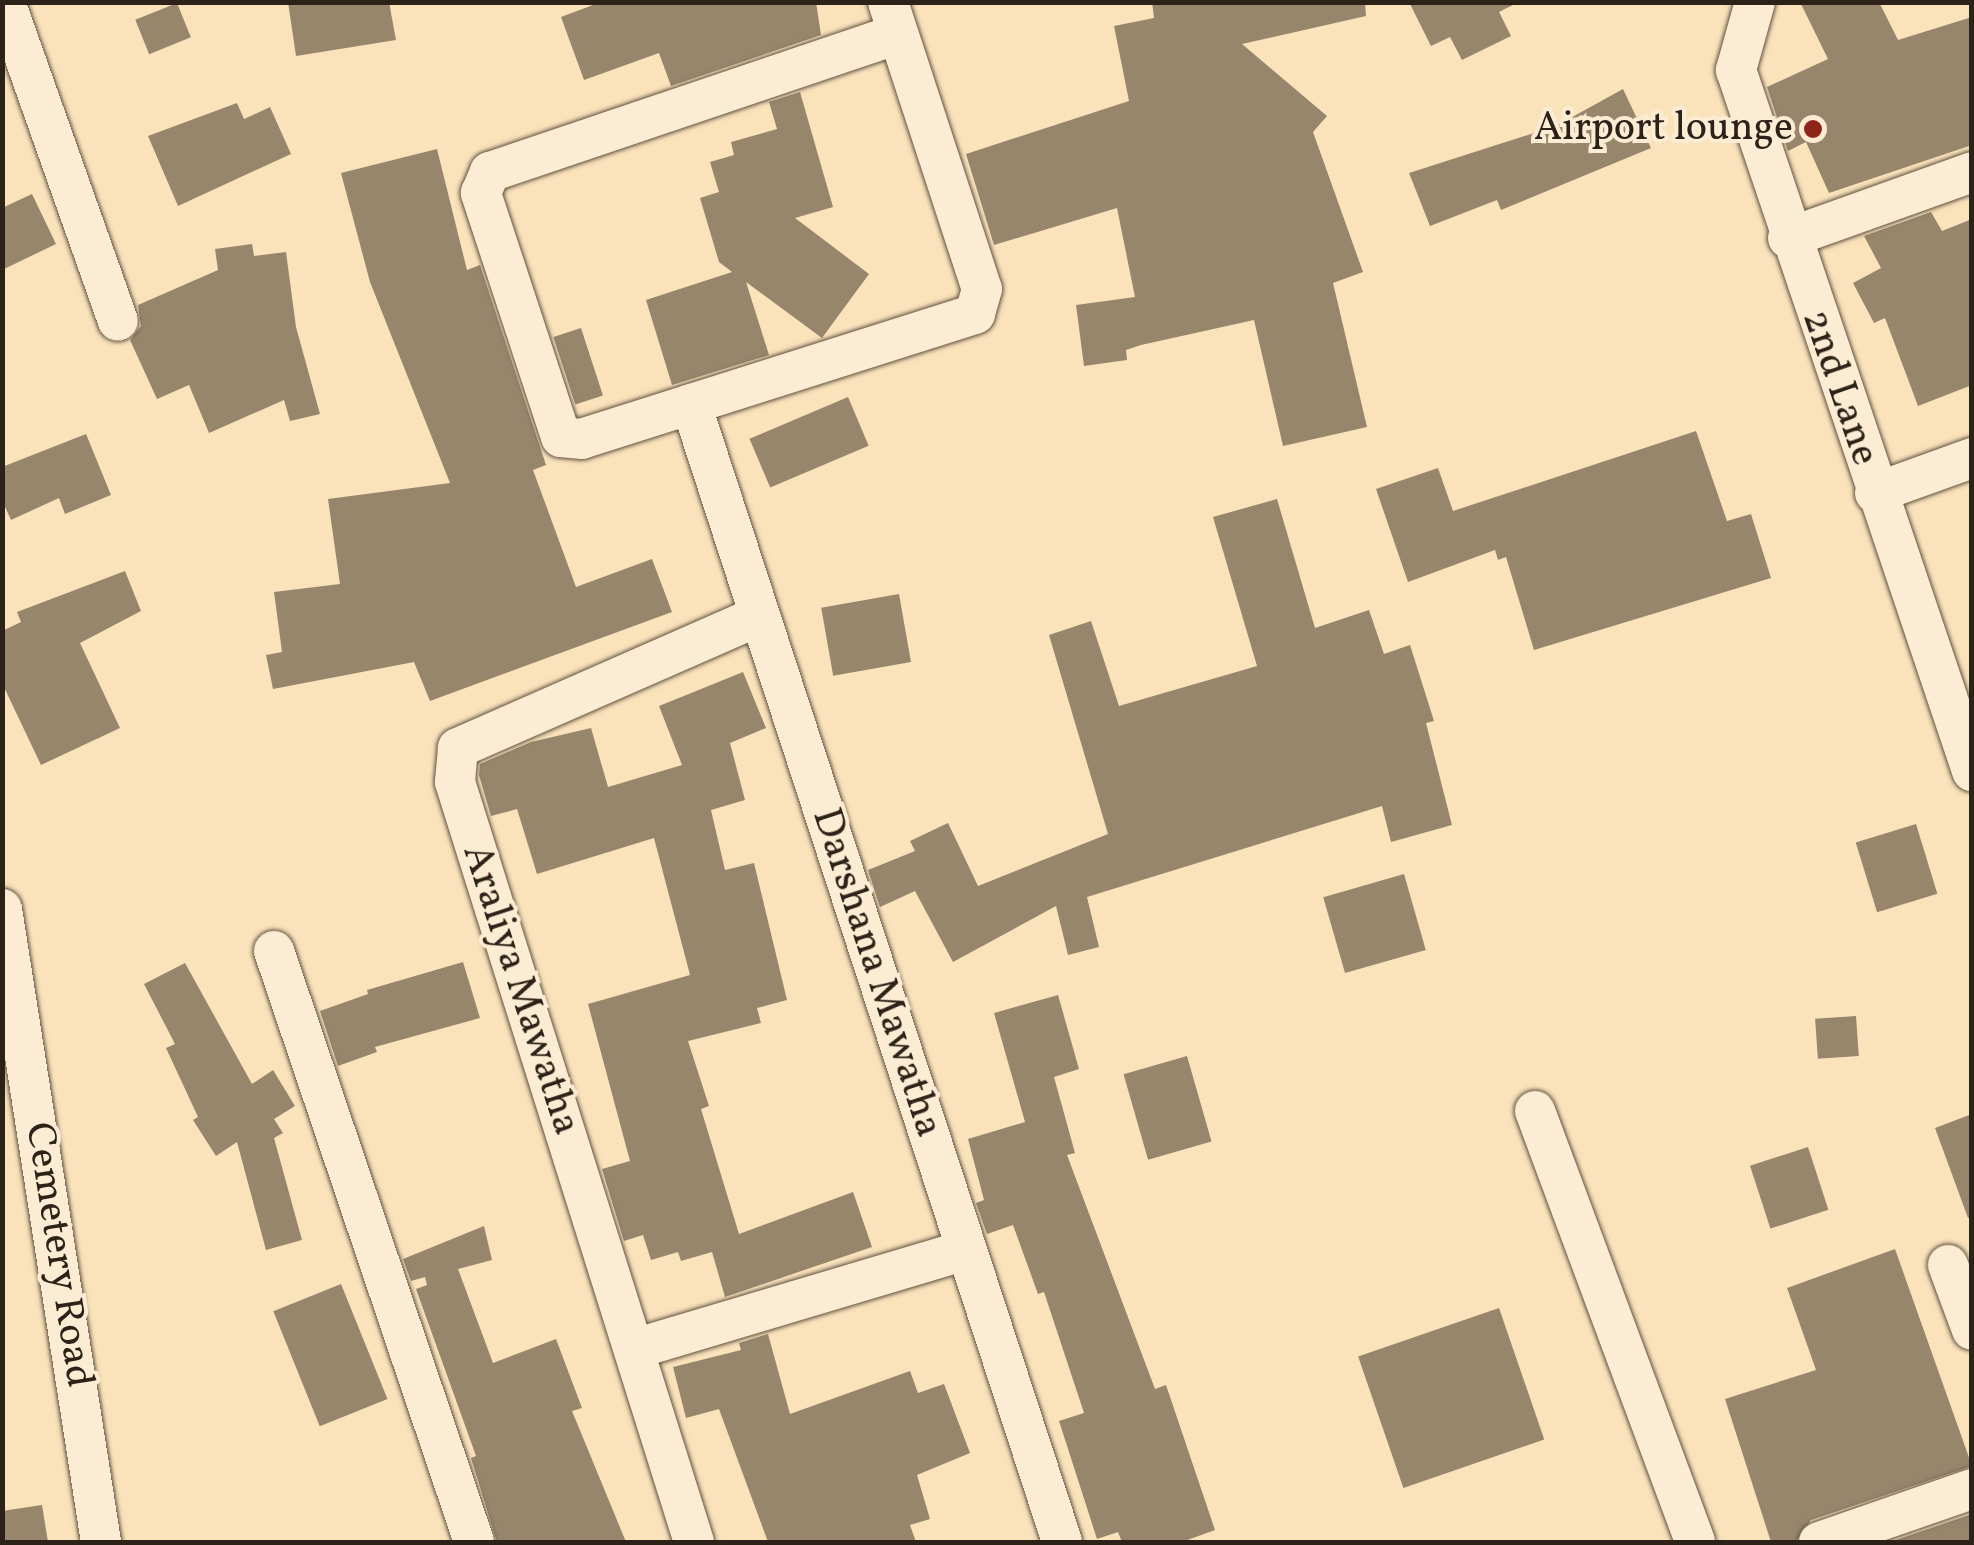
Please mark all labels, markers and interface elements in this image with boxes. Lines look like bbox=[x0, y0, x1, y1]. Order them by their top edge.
place label: Airport lounge bbox=[1534, 105, 1793, 153]
marker: Airport lounge bbox=[1802, 118, 1824, 140]
street label: 2nd Lane bbox=[1790, 304, 1888, 472]
street label: Darshana Mawatha bbox=[800, 803, 952, 1143]
street label: Araliya Mawatha bbox=[450, 839, 590, 1141]
street label: Cemetery Road bbox=[13, 1119, 103, 1391]

